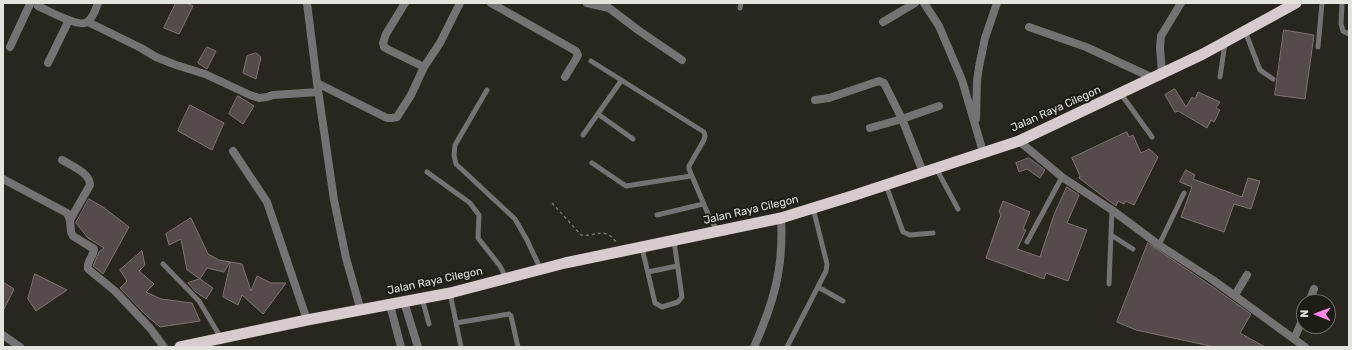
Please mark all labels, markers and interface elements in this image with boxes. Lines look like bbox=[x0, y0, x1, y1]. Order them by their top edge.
street label: Jalan Raya Cilegon bbox=[1009, 83, 1103, 135]
street label: Jalan Raya Cilegon bbox=[702, 193, 800, 227]
street label: Jalan Raya Cilegon bbox=[386, 264, 484, 298]
north arrow bbox=[1296, 294, 1336, 334]
text: N bbox=[1298, 310, 1311, 318]

